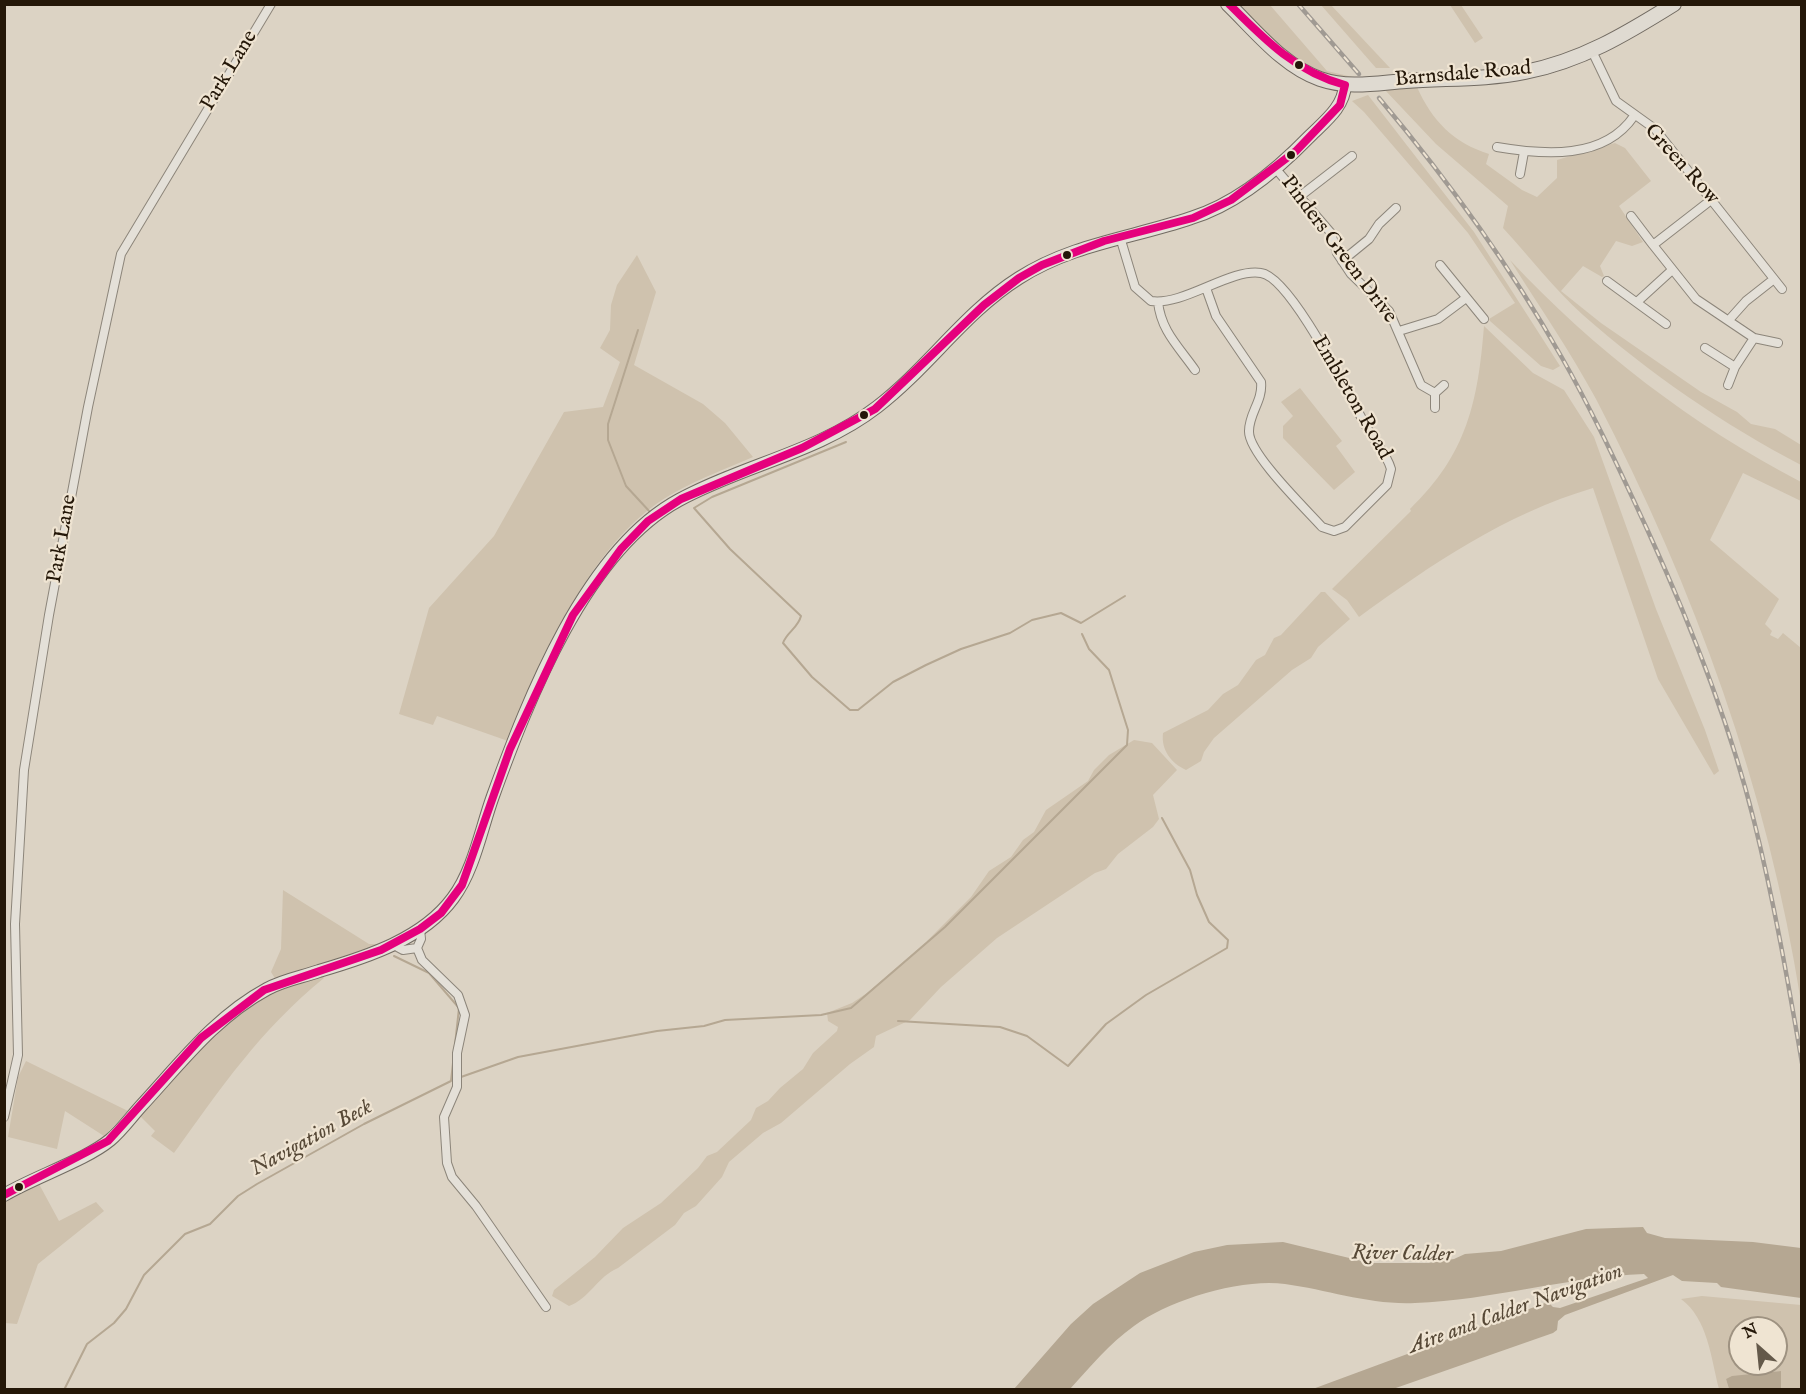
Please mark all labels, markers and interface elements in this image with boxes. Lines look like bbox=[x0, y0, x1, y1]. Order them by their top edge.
street label: Park Lane bbox=[196, 26, 264, 116]
street label: Barnsdale Road bbox=[1394, 56, 1532, 94]
unlabelled marker bbox=[1293, 59, 1305, 71]
street label: Green Row bbox=[1638, 119, 1724, 211]
unlabelled marker bbox=[1285, 149, 1297, 161]
street label: Pinders Green Drive bbox=[1274, 171, 1402, 329]
unlabelled marker bbox=[1061, 249, 1073, 261]
street label: Embleton Road bbox=[1305, 332, 1397, 464]
unlabelled marker bbox=[858, 409, 870, 421]
street label: Park Lane bbox=[43, 493, 83, 585]
water label: Navigation Beck bbox=[246, 1095, 378, 1183]
unlabelled marker bbox=[13, 1181, 25, 1193]
water label: River Calder bbox=[1351, 1241, 1453, 1269]
water label: Aire and Calder Navigation bbox=[1405, 1259, 1627, 1361]
north arrow bbox=[1728, 1316, 1788, 1376]
text: N bbox=[1740, 1320, 1761, 1344]

